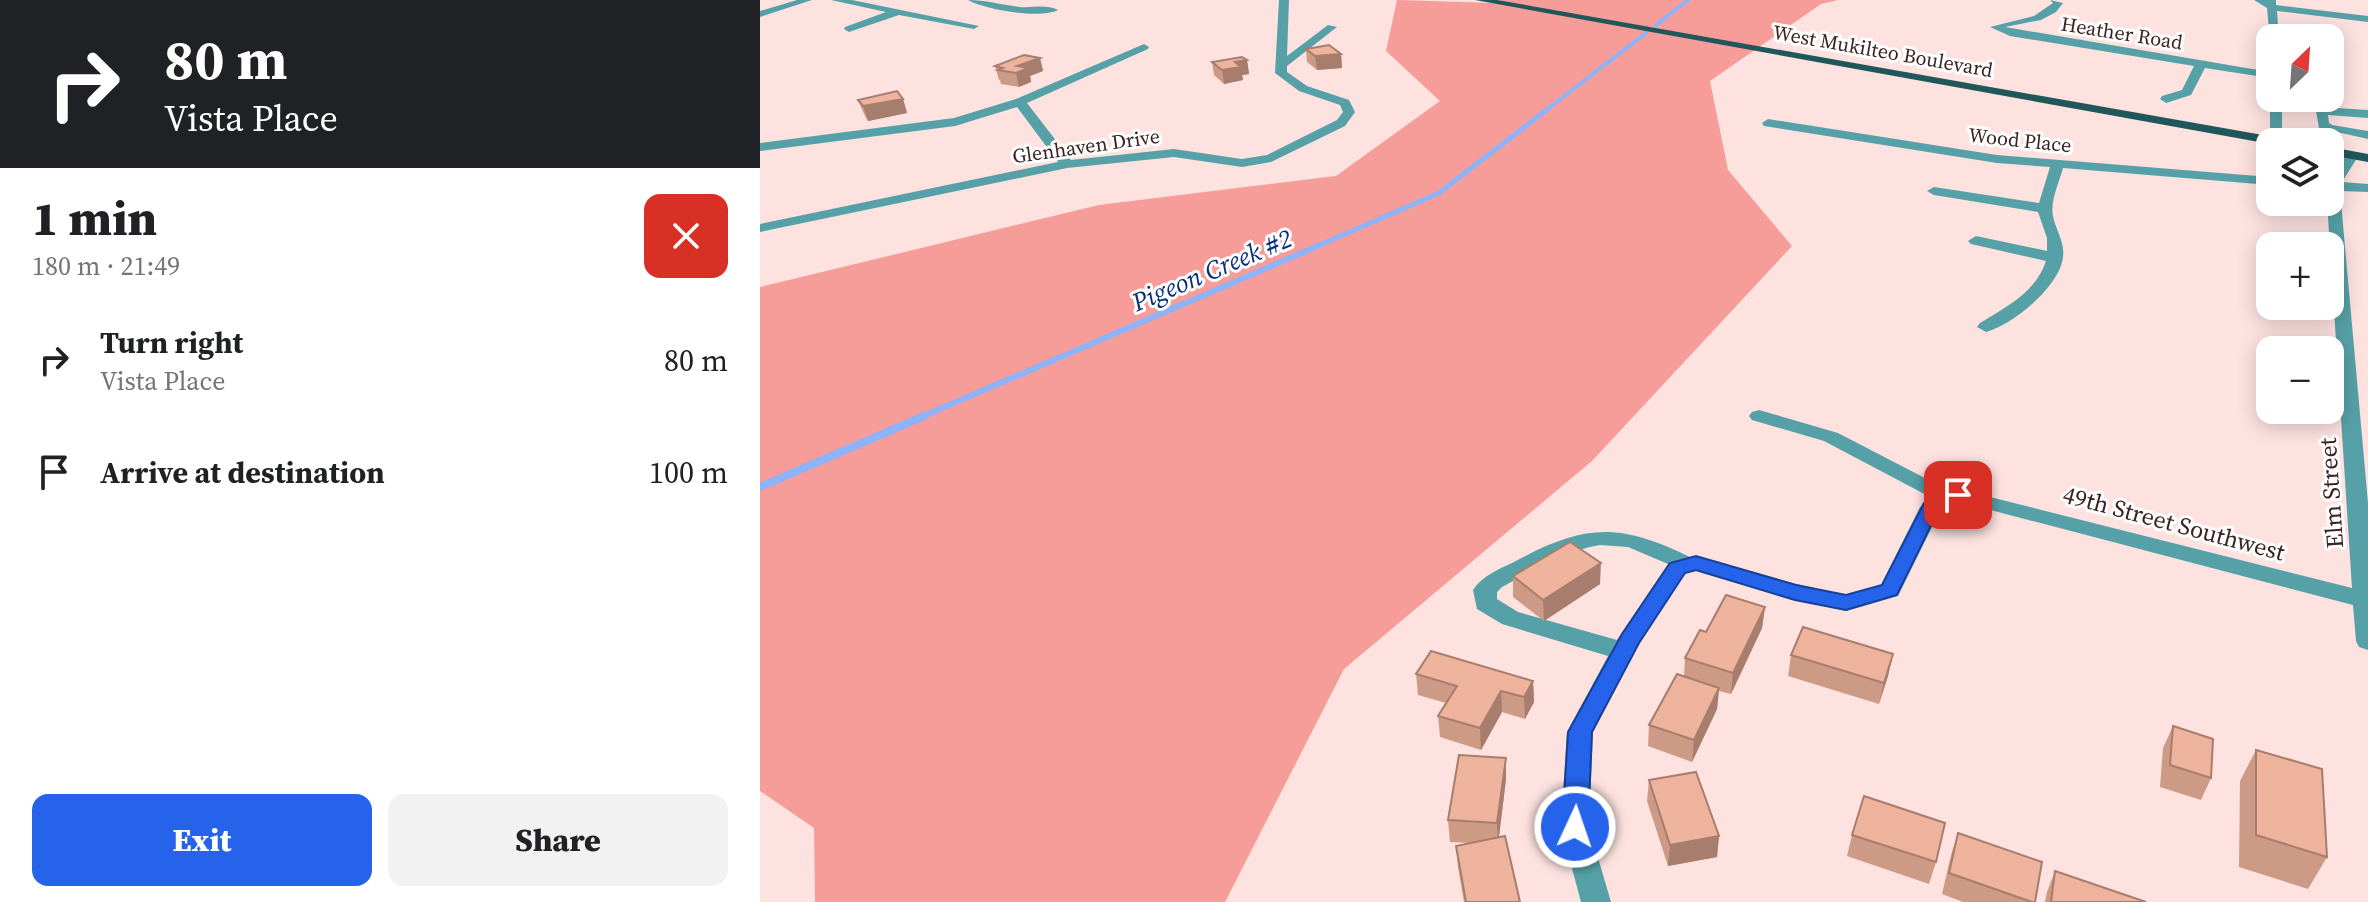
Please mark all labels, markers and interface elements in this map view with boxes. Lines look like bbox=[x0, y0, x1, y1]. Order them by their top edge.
street label: Heather Road bbox=[2059, 10, 2185, 57]
street label: West Mukilteo Boulevard bbox=[1771, 18, 1996, 84]
text: 80 m bbox=[164, 21, 287, 98]
north arrow bbox=[2256, 24, 2344, 112]
map controls bbox=[2256, 24, 2344, 424]
icon: right bbox=[32, 32, 136, 136]
text: Vista Place bbox=[164, 94, 338, 143]
street label: Wood Place bbox=[1967, 121, 2073, 159]
street label: Glenhaven Drive bbox=[1010, 122, 1162, 170]
button: layers bbox=[2256, 128, 2344, 216]
text: 1 min bbox=[32, 185, 157, 251]
button: close bbox=[644, 194, 728, 278]
water label: Pigeon Creek #2 bbox=[1125, 220, 1298, 320]
button: + bbox=[2256, 232, 2344, 320]
text: 180 m · 21:49 bbox=[32, 248, 180, 284]
text: Turn right bbox=[100, 322, 243, 363]
button: − bbox=[2256, 336, 2344, 424]
icon: right bbox=[32, 338, 76, 382]
text: 80 m bbox=[664, 340, 728, 381]
text: Vista Place bbox=[100, 363, 226, 399]
street label: Elm Street bbox=[2311, 436, 2351, 549]
icon: arrive bbox=[32, 450, 76, 494]
text: Arrive at destination bbox=[100, 452, 385, 493]
text: 100 m bbox=[649, 452, 728, 493]
pin bbox=[1924, 461, 1992, 529]
icon: arrive bbox=[1936, 473, 1980, 517]
street label: 49th Street Southwest bbox=[2059, 477, 2289, 569]
position arrow bbox=[1533, 785, 1617, 869]
button: Exit bbox=[32, 794, 372, 886]
button: Share bbox=[388, 794, 728, 886]

